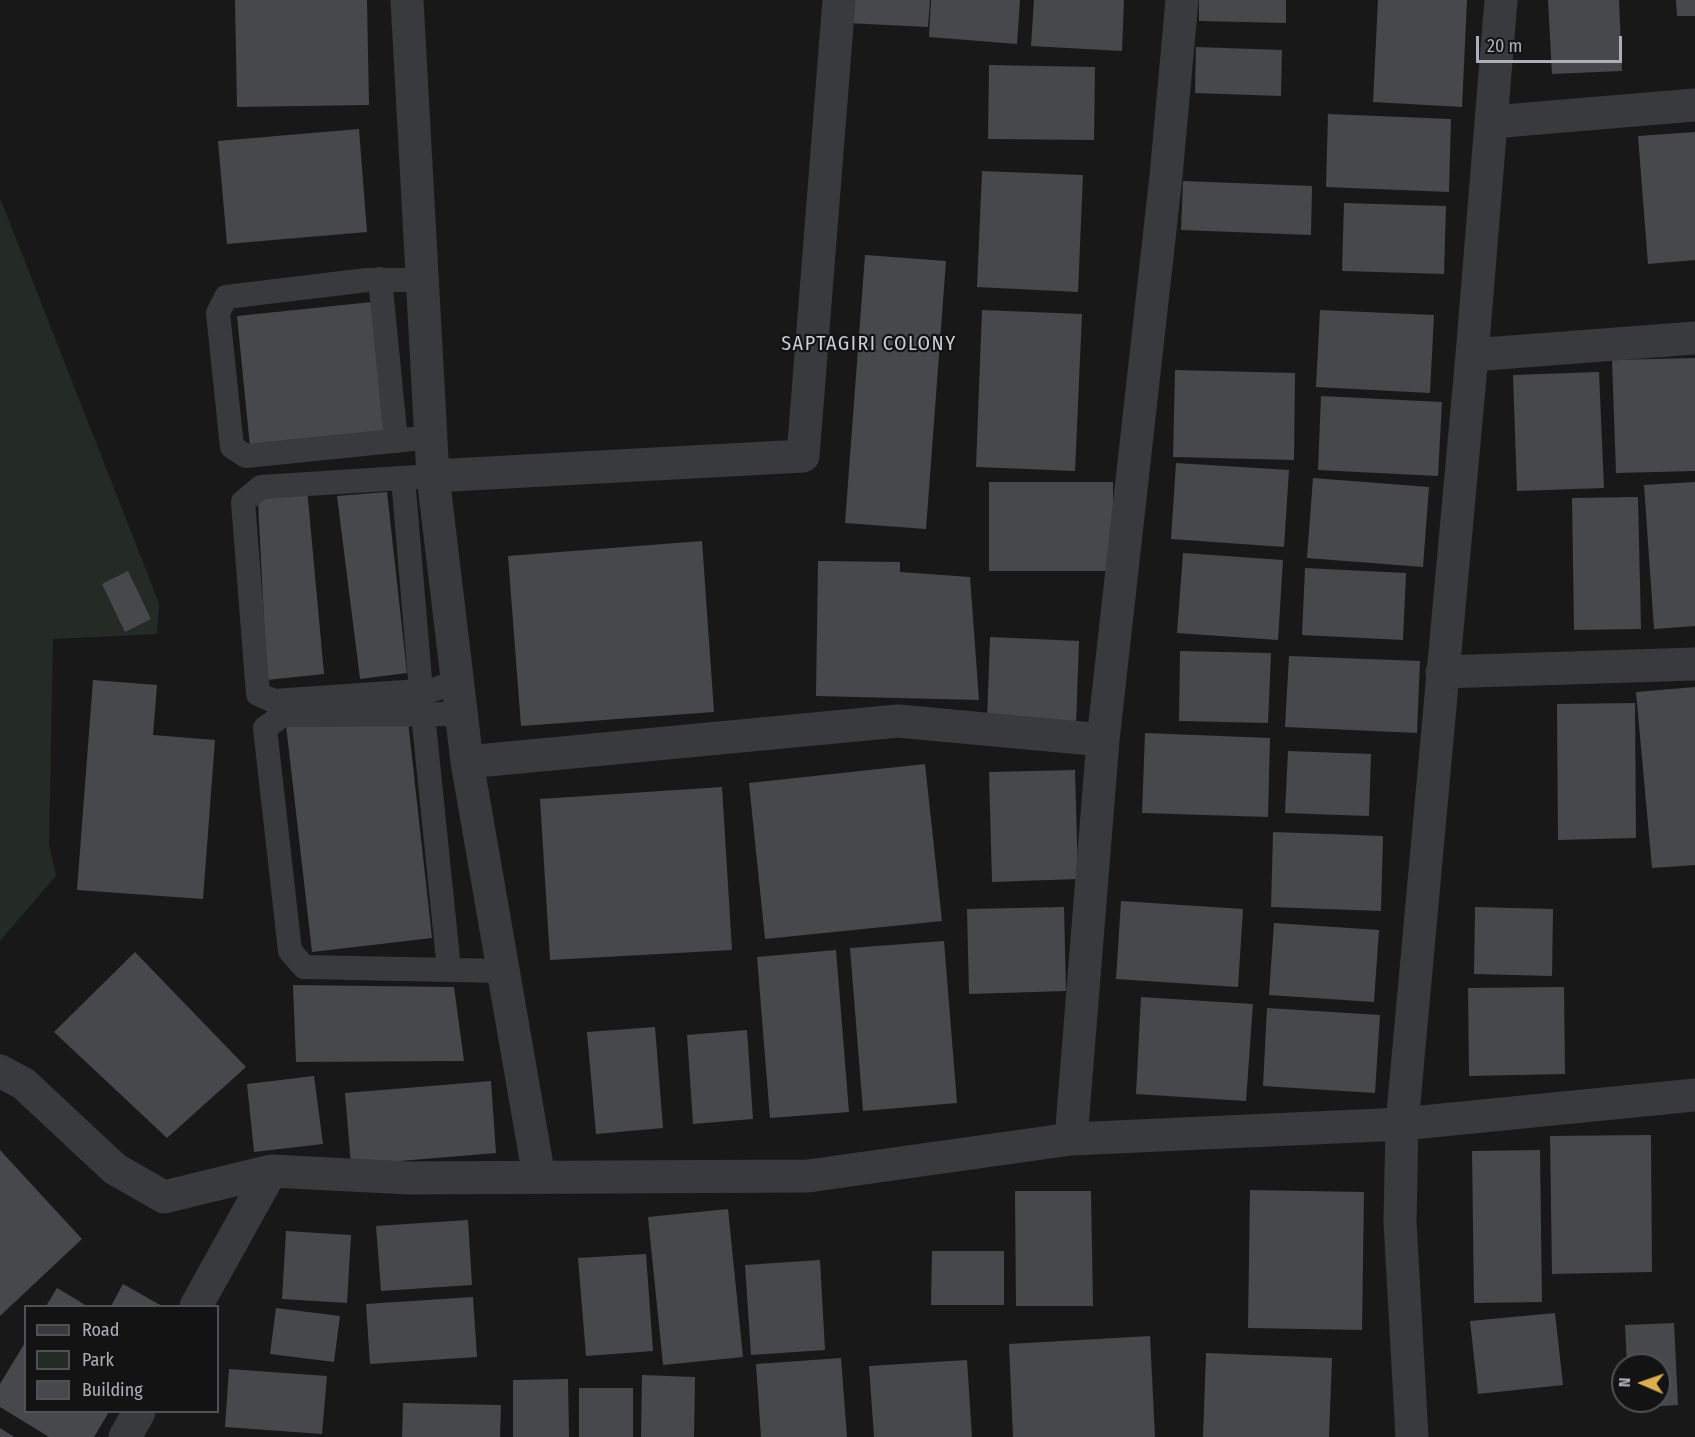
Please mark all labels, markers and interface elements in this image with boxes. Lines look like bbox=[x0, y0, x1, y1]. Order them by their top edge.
scale bar bbox=[1479, 24, 1624, 62]
text: 20 m bbox=[1487, 35, 1522, 57]
district label: SAPTAGIRI COLONY bbox=[781, 332, 957, 356]
legend bbox=[24, 1305, 219, 1413]
text: Road bbox=[82, 1319, 119, 1341]
text: Park bbox=[82, 1349, 114, 1371]
north arrow bbox=[1611, 1353, 1671, 1413]
text: N bbox=[1615, 1377, 1634, 1388]
text: Building bbox=[82, 1379, 143, 1401]

